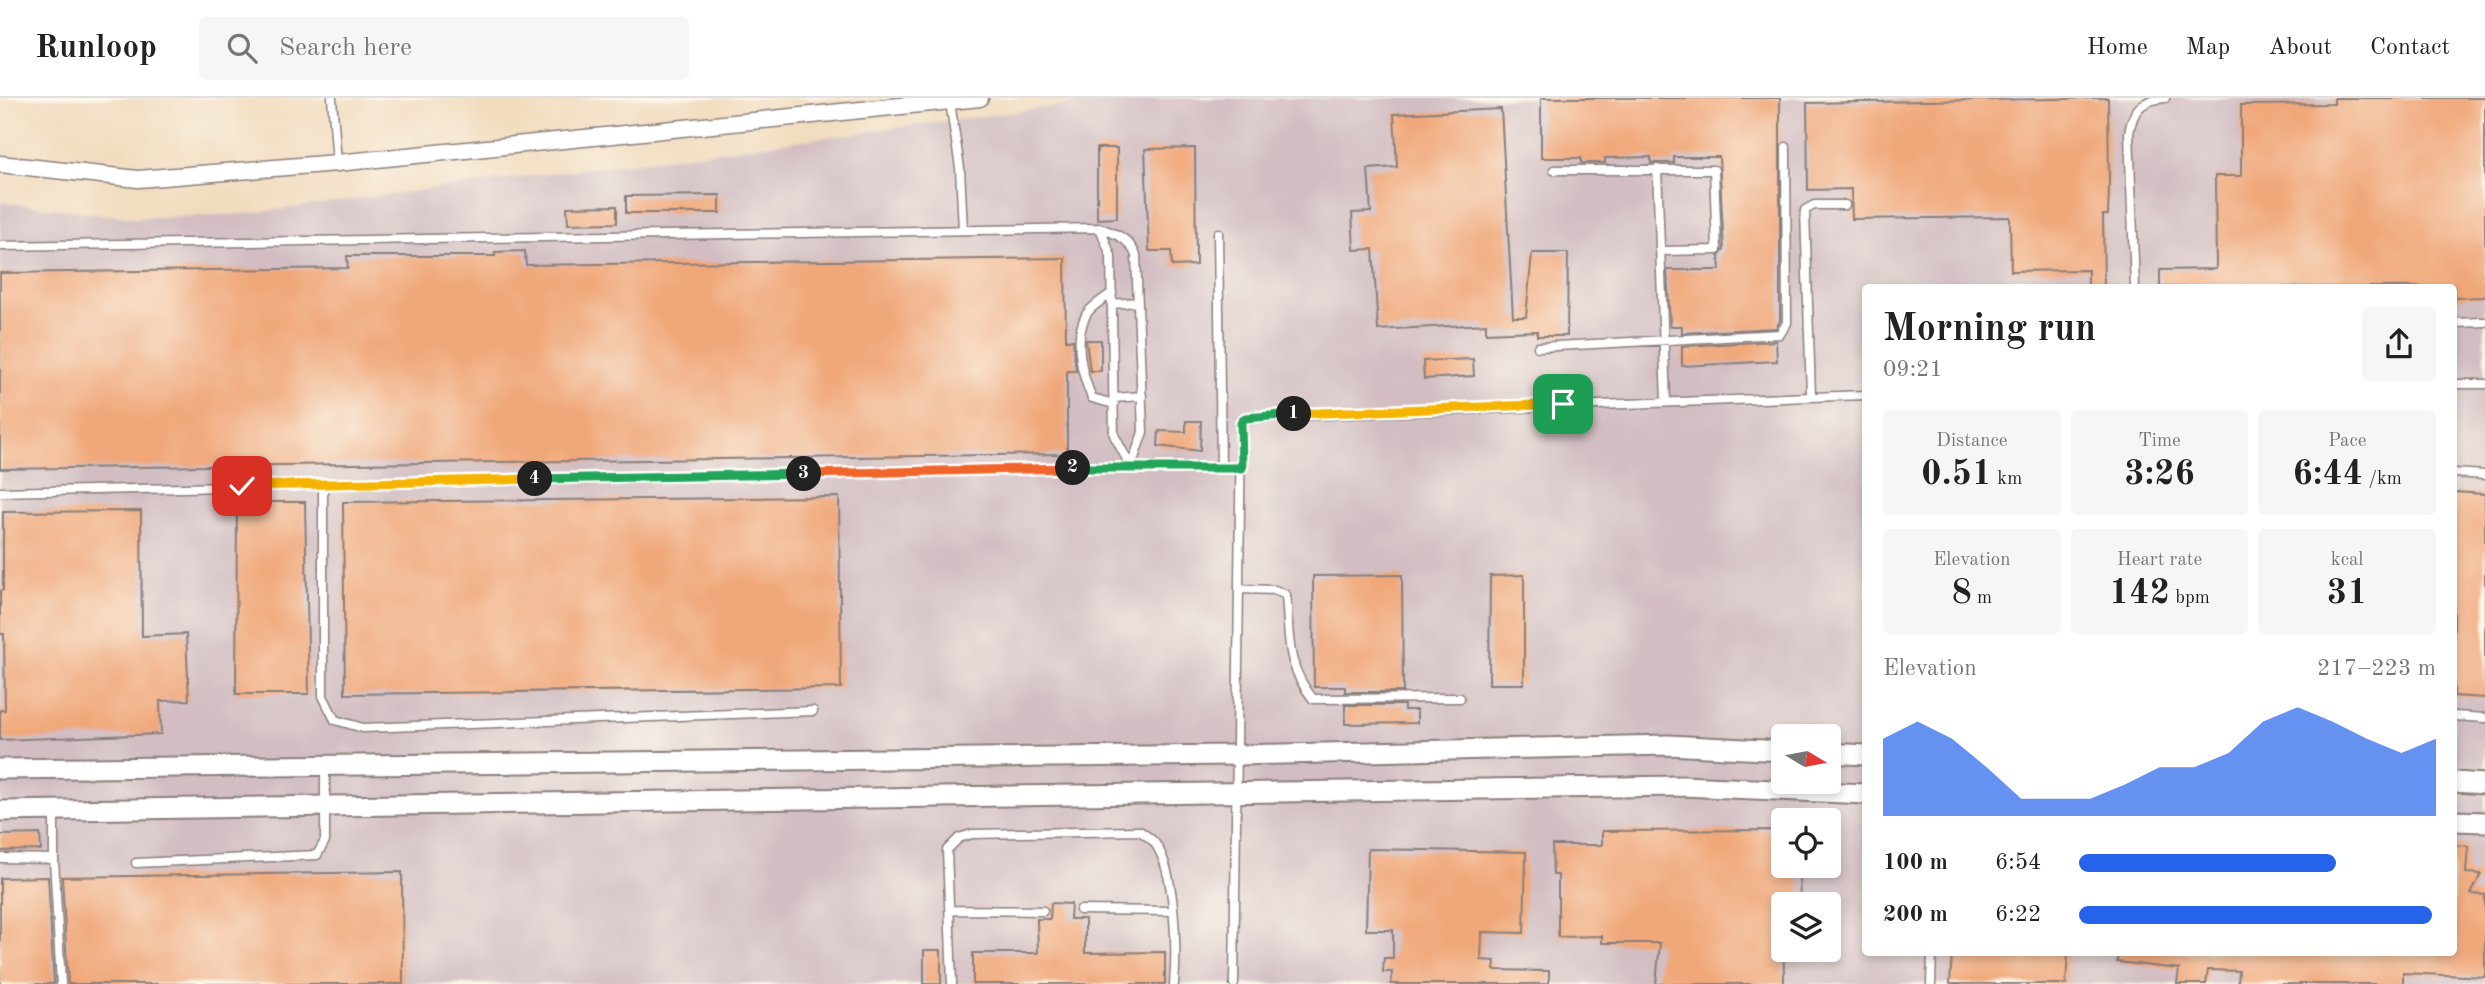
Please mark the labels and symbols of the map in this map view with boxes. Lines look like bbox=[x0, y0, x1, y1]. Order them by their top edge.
pin bbox=[1533, 374, 1593, 434]
pin: 1 bbox=[1276, 396, 1312, 432]
pin: 2 bbox=[1056, 450, 1090, 486]
pin bbox=[212, 456, 272, 516]
pin: 3 bbox=[786, 456, 822, 492]
pin: 4 bbox=[518, 462, 552, 496]
north arrow bbox=[1771, 724, 1841, 794]

